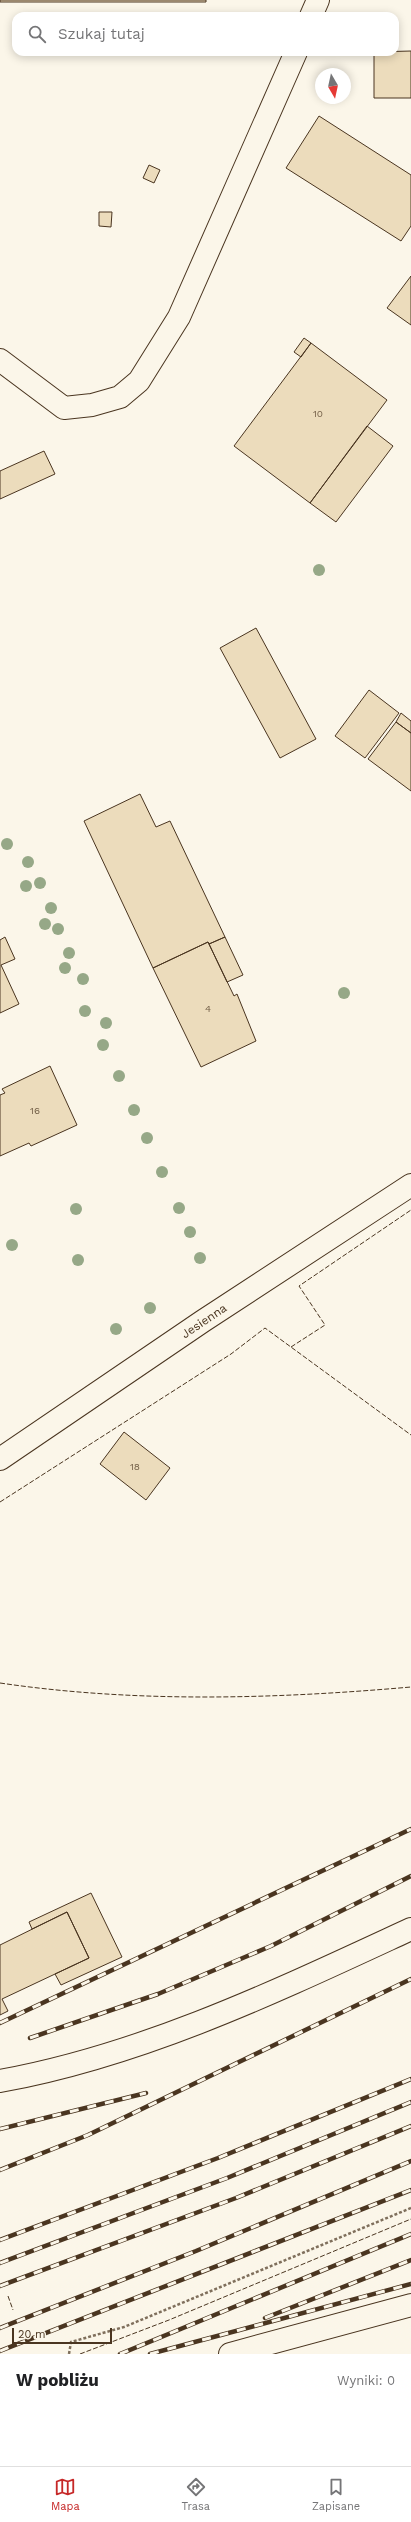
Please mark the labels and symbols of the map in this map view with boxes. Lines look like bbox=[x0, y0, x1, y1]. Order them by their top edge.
north arrow bbox=[315, 68, 351, 104]
house number: 10 bbox=[313, 408, 323, 419]
house number: 4 bbox=[205, 1003, 211, 1014]
house number: 16 bbox=[30, 1105, 40, 1116]
street label: Jesienna bbox=[179, 1301, 230, 1341]
house number: 18 bbox=[130, 1461, 140, 1472]
scale bar bbox=[12, 2326, 112, 2345]

